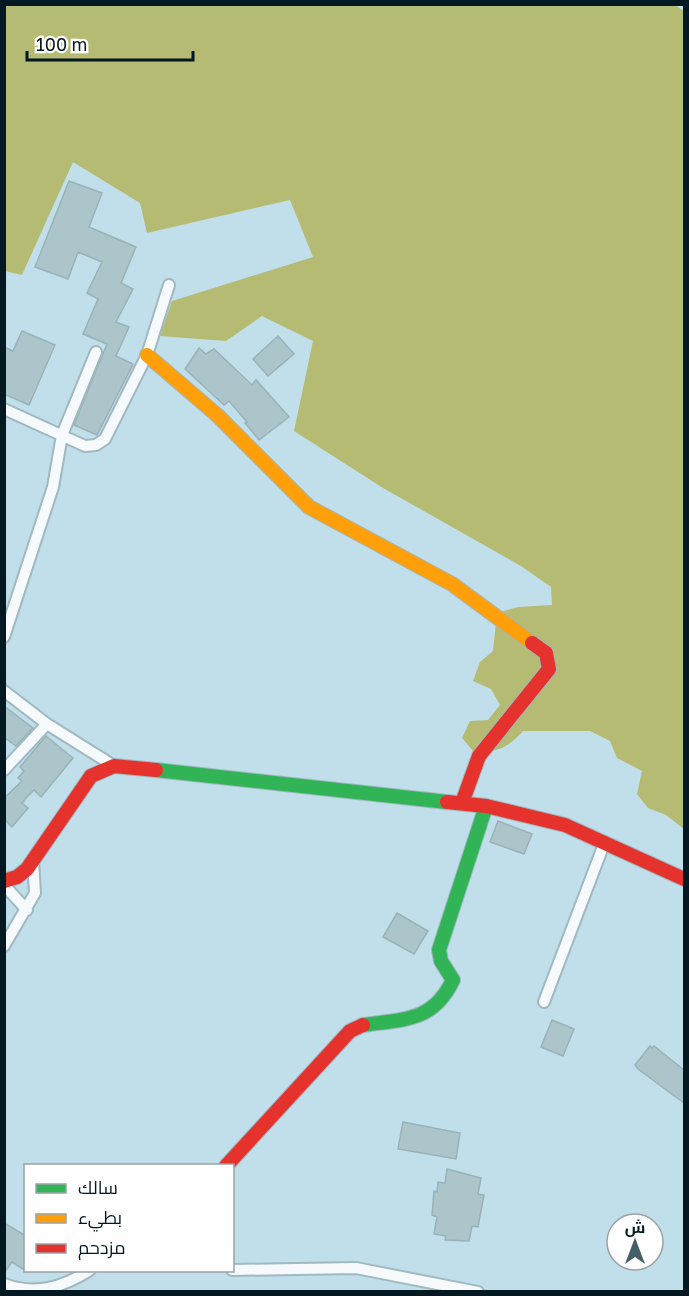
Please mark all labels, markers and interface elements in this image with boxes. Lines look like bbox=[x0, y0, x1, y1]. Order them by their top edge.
scale bar bbox=[27, 24, 194, 62]
text: 100 m bbox=[36, 33, 87, 55]
legend bbox=[24, 1164, 234, 1272]
text: سالك bbox=[78, 1176, 118, 1198]
text: بطيء bbox=[78, 1206, 122, 1232]
north arrow bbox=[605, 1212, 665, 1272]
text: ش bbox=[625, 1217, 645, 1237]
text: مزدحم bbox=[78, 1236, 126, 1260]

